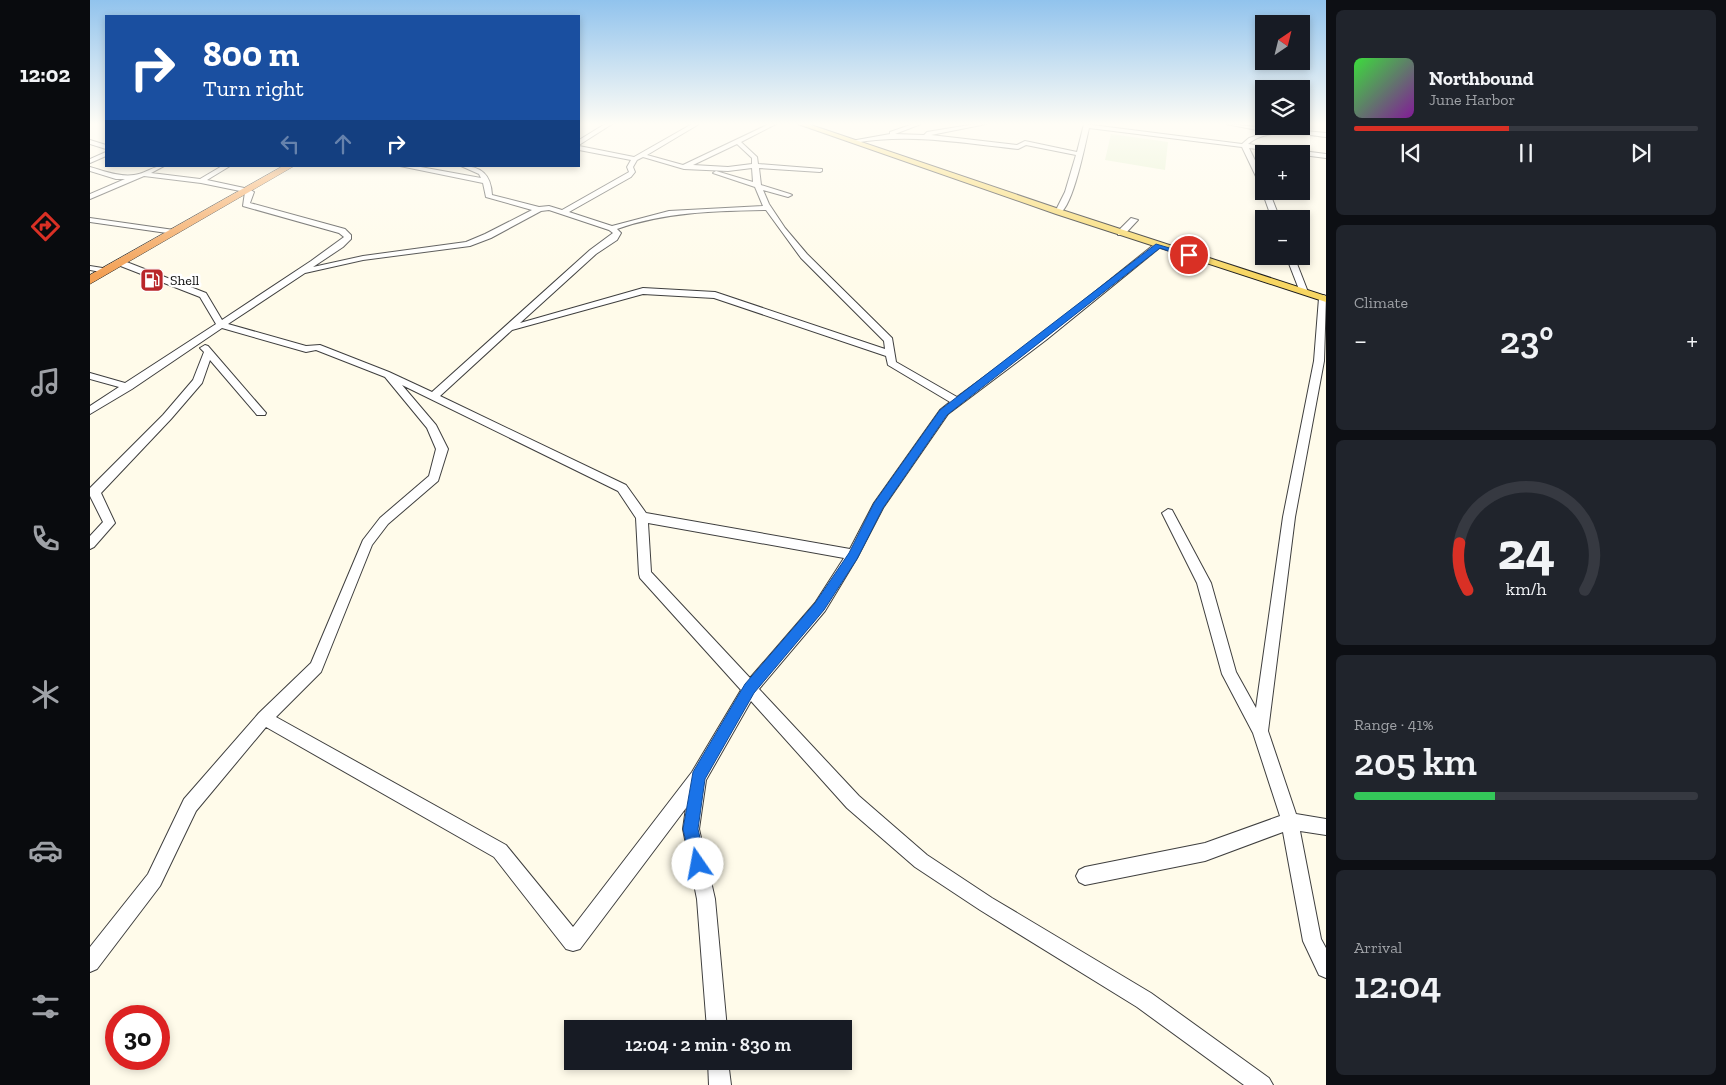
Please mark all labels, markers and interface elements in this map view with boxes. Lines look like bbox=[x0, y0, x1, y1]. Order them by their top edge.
north arrow bbox=[1255, 15, 1310, 70]
map controls bbox=[1255, 15, 1310, 265]
text: 800 m bbox=[203, 33, 299, 75]
icon: right bbox=[120, 35, 185, 100]
text: 12:02 bbox=[20, 61, 70, 88]
text: Northbound bbox=[1429, 67, 1534, 90]
text: Turn right bbox=[203, 75, 304, 102]
button: layers bbox=[1255, 80, 1310, 135]
text: June Harbor bbox=[1429, 90, 1515, 109]
icon: left bbox=[276, 130, 304, 158]
icon: ahead bbox=[329, 130, 357, 158]
icon: right bbox=[382, 130, 410, 158]
icon: previous bbox=[1397, 139, 1425, 167]
icon: pause bbox=[1512, 139, 1540, 167]
icon: next bbox=[1627, 139, 1655, 167]
button: + bbox=[1255, 145, 1310, 200]
icon: directions bbox=[28, 209, 63, 244]
button: − bbox=[1255, 210, 1310, 265]
pin bbox=[1168, 234, 1210, 276]
icon: arrive bbox=[1175, 241, 1203, 269]
fuel station icon: Shell bbox=[139, 267, 165, 293]
place label: Shell bbox=[170, 272, 200, 289]
text: Climate bbox=[1354, 293, 1408, 312]
text: 23° bbox=[1500, 317, 1554, 363]
text: − bbox=[1354, 324, 1367, 357]
text: + bbox=[1686, 324, 1698, 357]
icon: music bbox=[28, 365, 63, 400]
text: 24 bbox=[1497, 520, 1555, 582]
icon: phone bbox=[28, 521, 63, 556]
text: km/h bbox=[1506, 578, 1546, 600]
icon: climate bbox=[28, 677, 63, 712]
text: Range · 41% bbox=[1354, 715, 1434, 734]
text: 205 km bbox=[1354, 739, 1477, 785]
icon: car bbox=[28, 833, 63, 868]
position arrow bbox=[671, 837, 723, 889]
text: Arrival bbox=[1354, 938, 1402, 957]
text: 12:04 bbox=[1354, 962, 1441, 1008]
icon: filters bbox=[28, 989, 63, 1024]
speed limit sign: 30 bbox=[105, 1005, 170, 1070]
text: 12:04 · 2 min · 830 m bbox=[625, 1033, 791, 1056]

